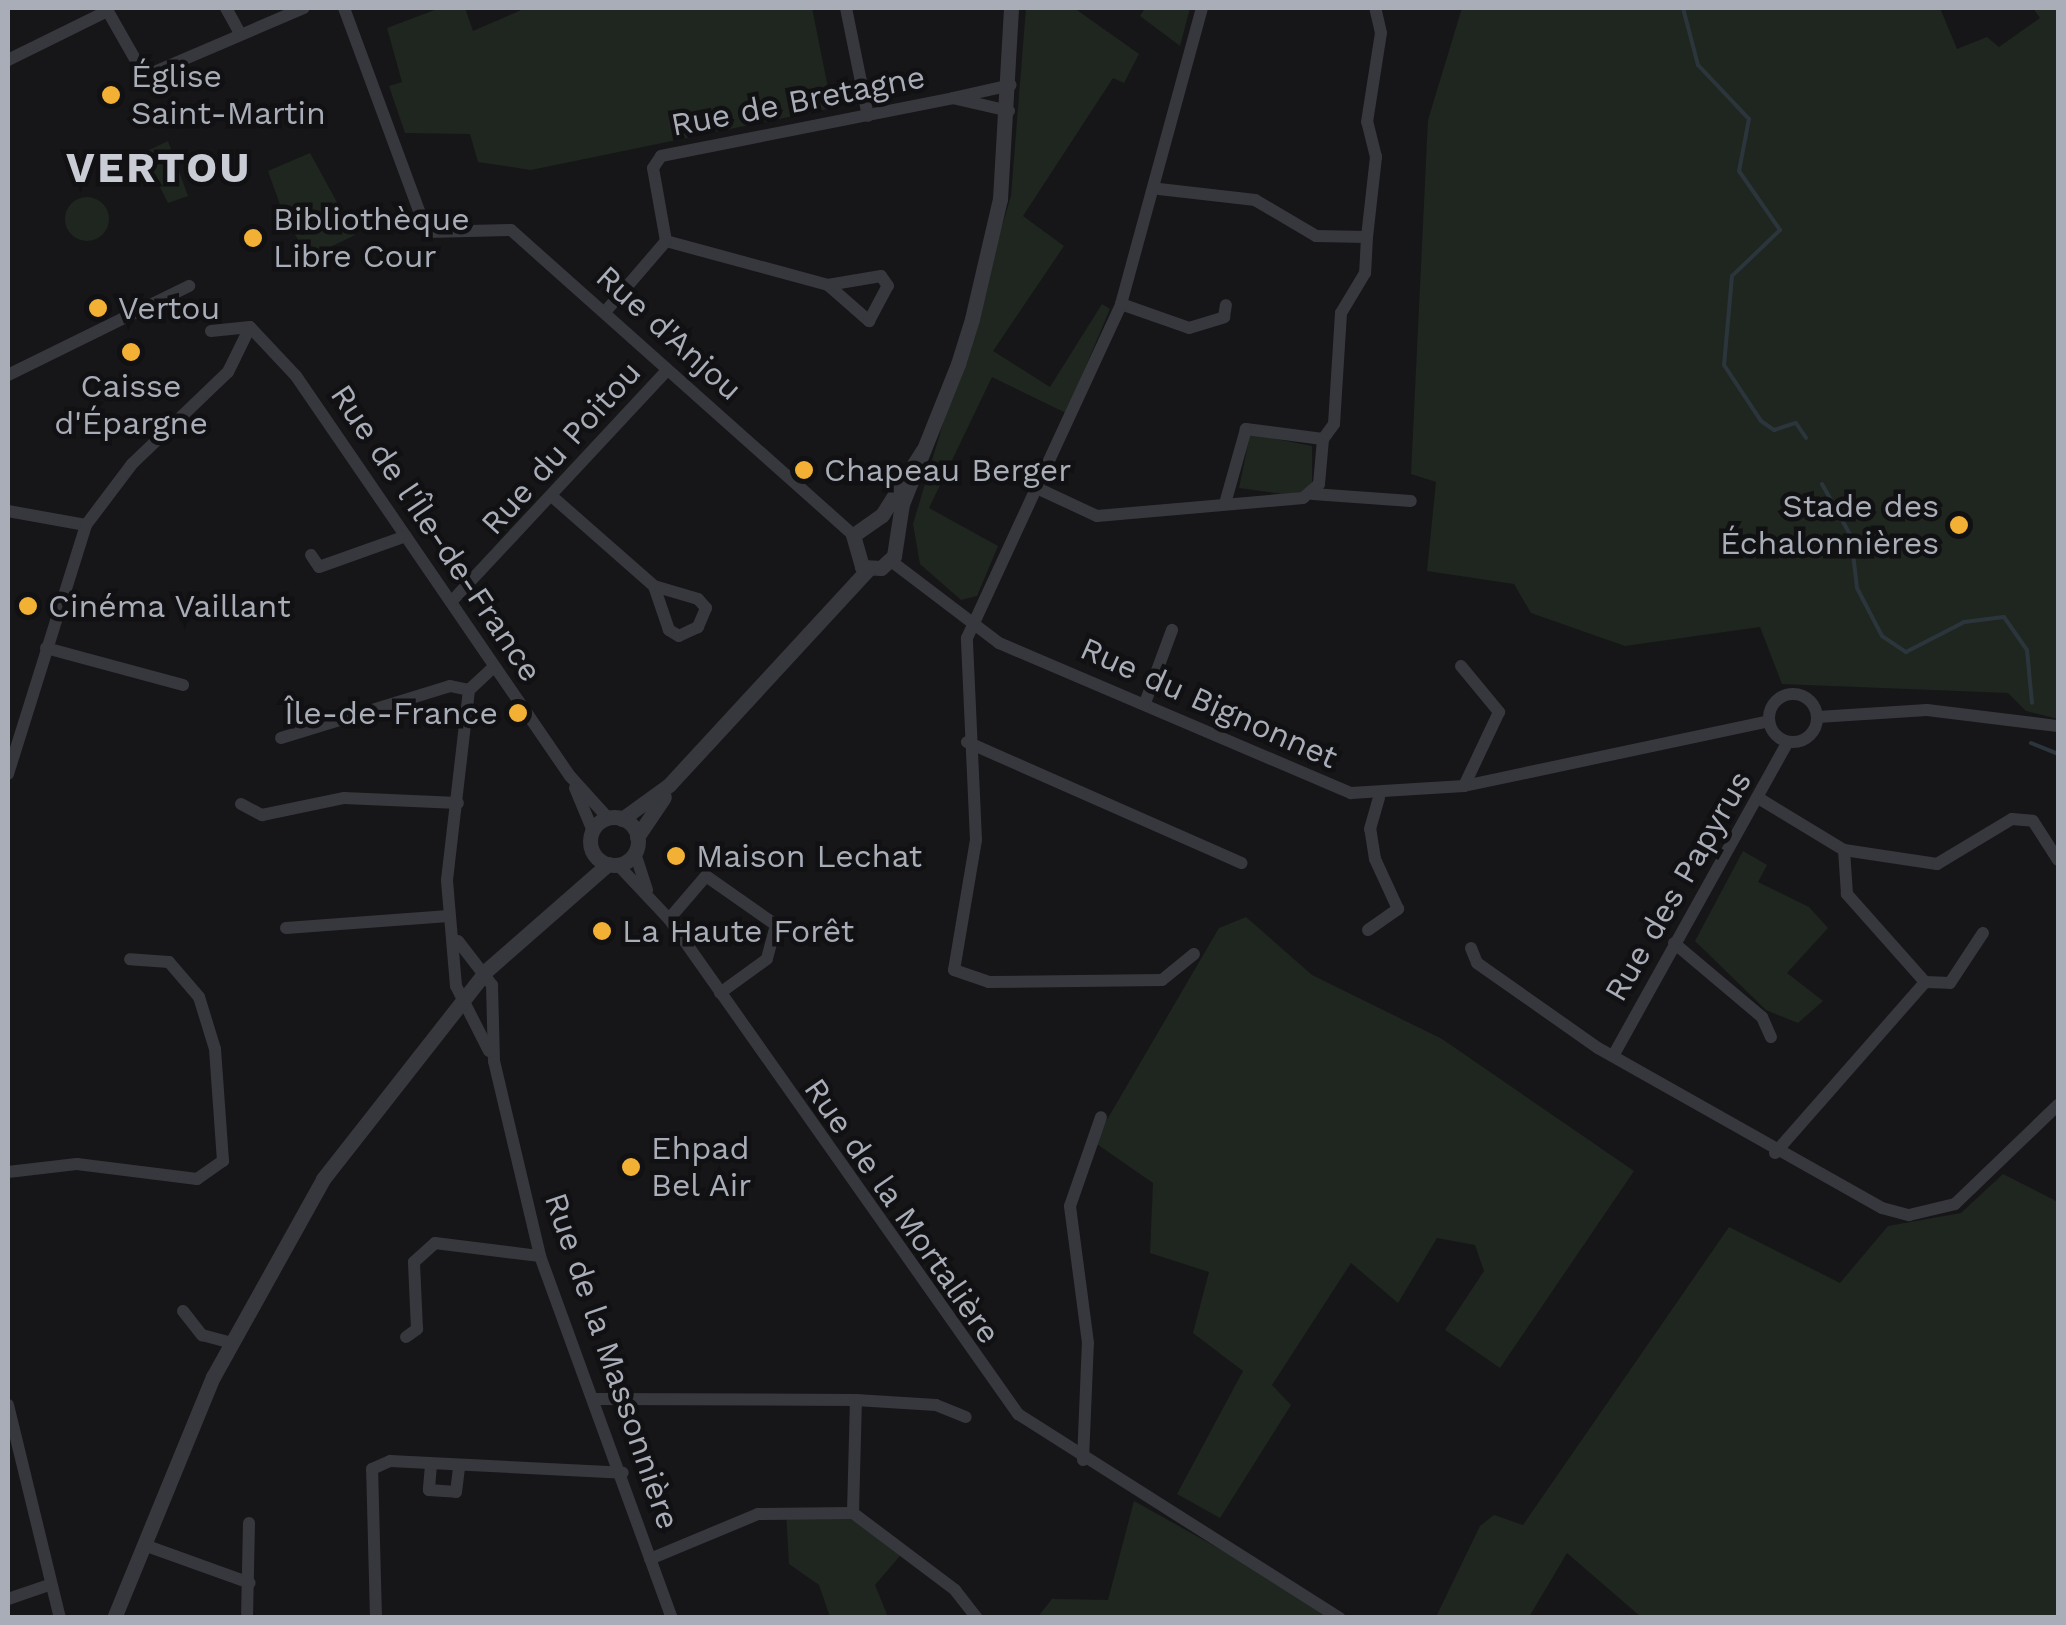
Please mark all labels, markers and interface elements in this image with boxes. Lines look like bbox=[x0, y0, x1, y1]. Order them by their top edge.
place label: Église Saint-Martin bbox=[131, 58, 326, 133]
street label: Rue de Bretagne bbox=[668, 58, 928, 144]
marker: Église Saint-Martin bbox=[100, 84, 122, 106]
district label: VERTOU bbox=[66, 143, 252, 193]
place label: Bibliothèque Libre Cour bbox=[273, 201, 470, 276]
marker: Bibliothèque Libre Cour bbox=[242, 227, 264, 249]
street label: Rue d'Anjou bbox=[588, 258, 750, 408]
place label: Vertou bbox=[118, 289, 220, 327]
marker: Vertou bbox=[87, 297, 109, 319]
marker: Caisse d'Épargne bbox=[120, 341, 142, 363]
street label: Rue du Poitou bbox=[473, 353, 649, 543]
place label: Caisse d'Épargne bbox=[54, 368, 208, 443]
street label: Rue de l'Île-de-France bbox=[322, 377, 550, 689]
place label: Chapeau Berger bbox=[824, 451, 1071, 489]
marker: Chapeau Berger bbox=[793, 459, 815, 481]
place label: Stade des Échalonnières bbox=[1720, 488, 1939, 563]
marker: Stade des Échalonnières bbox=[1948, 514, 1970, 536]
place label: Cinéma Vaillant bbox=[48, 587, 292, 625]
marker: Cinéma Vaillant bbox=[17, 595, 39, 617]
street label: Rue du Bignonnet bbox=[1075, 629, 1343, 777]
place label: Île-de-France bbox=[284, 694, 498, 732]
marker: Île-de-France bbox=[507, 702, 529, 724]
street label: Rue des Papyrus bbox=[1596, 764, 1760, 1008]
place label: Maison Lechat bbox=[696, 837, 922, 875]
marker: Maison Lechat bbox=[665, 845, 687, 867]
place label: La Haute Forêt bbox=[622, 912, 855, 950]
marker: La Haute Forêt bbox=[591, 920, 613, 942]
street label: Rue de la Mortalière bbox=[796, 1071, 1008, 1351]
place label: Ehpad Bel Air bbox=[651, 1130, 754, 1205]
marker: Ehpad Bel Air bbox=[620, 1156, 642, 1178]
street label: Rue de la Massonnière bbox=[536, 1187, 688, 1535]

